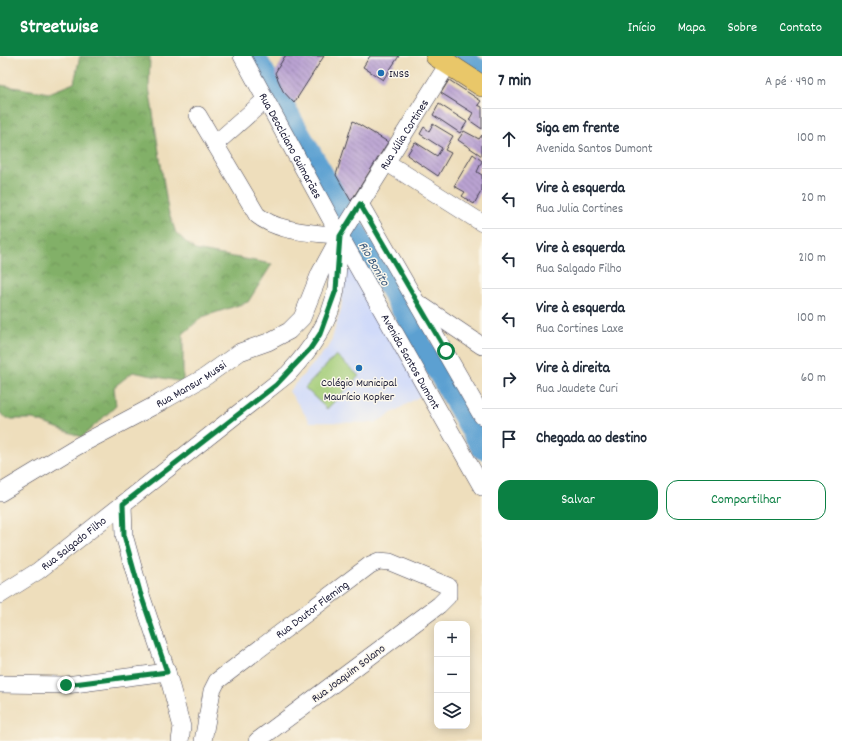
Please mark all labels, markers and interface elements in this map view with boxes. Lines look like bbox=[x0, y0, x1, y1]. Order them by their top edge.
text: Streetwise bbox=[20, 15, 98, 42]
text: Início bbox=[628, 18, 656, 38]
text: Mapa bbox=[678, 18, 705, 38]
text: Sobre bbox=[727, 18, 757, 38]
text: Contato bbox=[779, 18, 822, 38]
place label: INSS bbox=[389, 66, 409, 83]
marker: INSS bbox=[376, 68, 386, 78]
text: 7 min bbox=[498, 70, 531, 94]
text: A pé · 490 m bbox=[765, 73, 826, 92]
street label: Rua Deoclciano Guimarães bbox=[254, 90, 325, 202]
street label: Rua Júlia Cortines bbox=[376, 96, 434, 174]
text: Siga em frente bbox=[536, 118, 619, 140]
icon: ahead bbox=[498, 128, 520, 150]
text: 100 m bbox=[797, 129, 826, 148]
text: Avenida Santos Dumont bbox=[536, 140, 653, 159]
text: Vire à esquerda bbox=[536, 178, 625, 200]
icon: left bbox=[498, 188, 520, 210]
text: 20 m bbox=[801, 189, 826, 208]
text: Rua Julia Cortines bbox=[536, 200, 623, 219]
text: Vire à esquerda bbox=[536, 238, 625, 260]
water label: Rio Bonito bbox=[353, 239, 394, 291]
icon: left bbox=[498, 248, 520, 270]
text: 210 m bbox=[798, 249, 826, 268]
text: Rua Salgado Filho bbox=[536, 260, 622, 279]
text: Vire à esquerda bbox=[536, 298, 625, 320]
icon: left bbox=[498, 308, 520, 330]
text: 100 m bbox=[797, 309, 826, 328]
street label: Avenida Santos Dumont bbox=[376, 311, 444, 414]
text: Rua Cortines Laxe bbox=[536, 320, 623, 339]
route start bbox=[437, 342, 455, 360]
street label: Rua Mansur Mussi bbox=[153, 357, 231, 413]
text: Vire à direita bbox=[536, 358, 610, 380]
marker: Colégio Municipal Maurício Kopker bbox=[354, 363, 364, 373]
icon: right bbox=[498, 368, 520, 390]
text: 60 m bbox=[801, 369, 826, 388]
place label: Colégio Municipal Maurício Kopker bbox=[321, 375, 397, 406]
text: Rua Jaudete Curi bbox=[536, 380, 618, 399]
icon: arrive bbox=[498, 428, 520, 450]
text: Chegada ao destino bbox=[536, 428, 647, 450]
button: Salvar bbox=[498, 480, 658, 520]
button: Compartilhar bbox=[666, 480, 826, 520]
street label: Rua Salgado Filho bbox=[38, 513, 111, 575]
street label: Rua Doutor Fleming bbox=[273, 577, 353, 644]
map controls bbox=[434, 621, 470, 729]
button: + bbox=[434, 621, 470, 657]
street label: Rua Joaquim Solano bbox=[308, 641, 389, 708]
button: − bbox=[434, 657, 470, 693]
route end bbox=[57, 676, 75, 694]
button: layers bbox=[434, 693, 470, 729]

